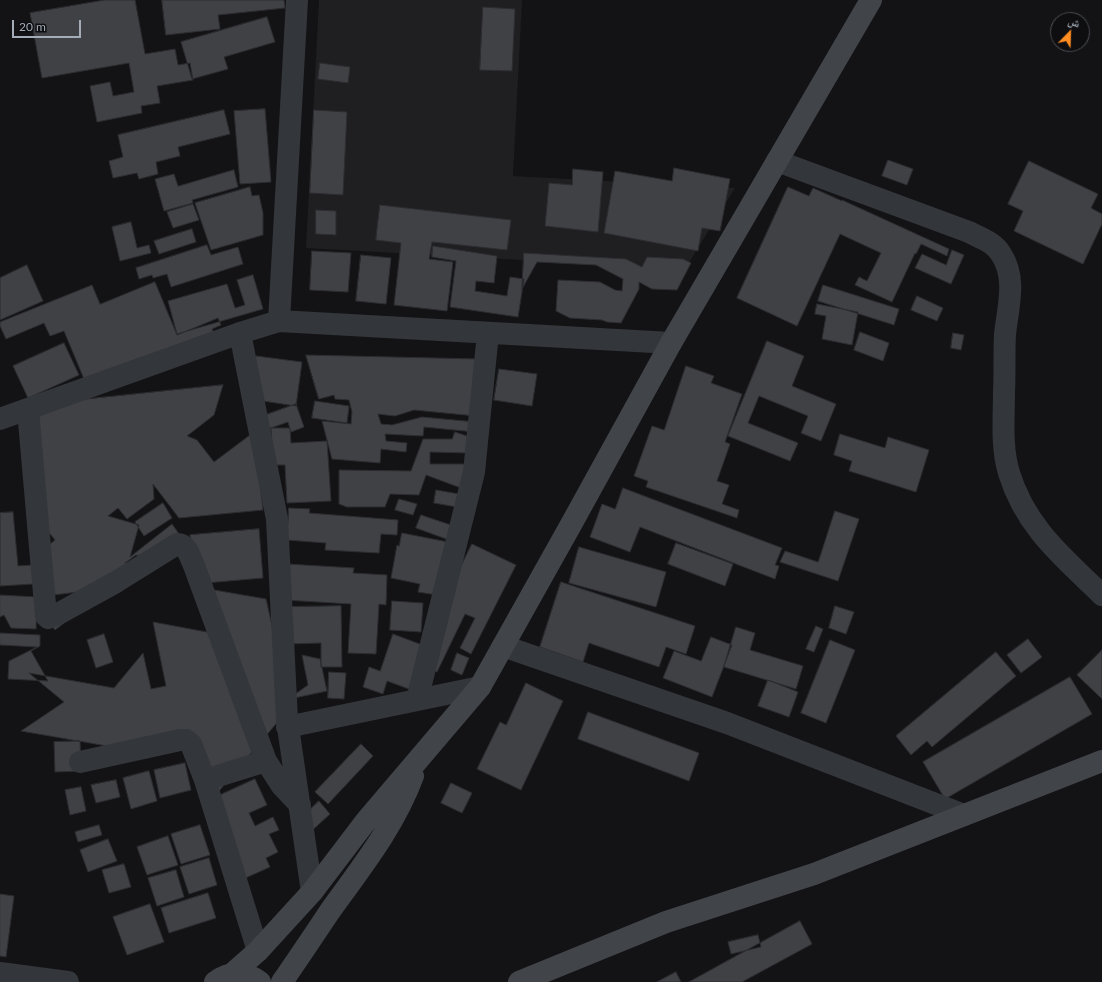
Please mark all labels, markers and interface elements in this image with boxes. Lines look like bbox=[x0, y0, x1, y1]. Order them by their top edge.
scale bar bbox=[14, 12, 83, 38]
north arrow bbox=[1050, 12, 1090, 52]
text: ش bbox=[1067, 13, 1082, 30]
text: 20 m bbox=[19, 19, 46, 34]

